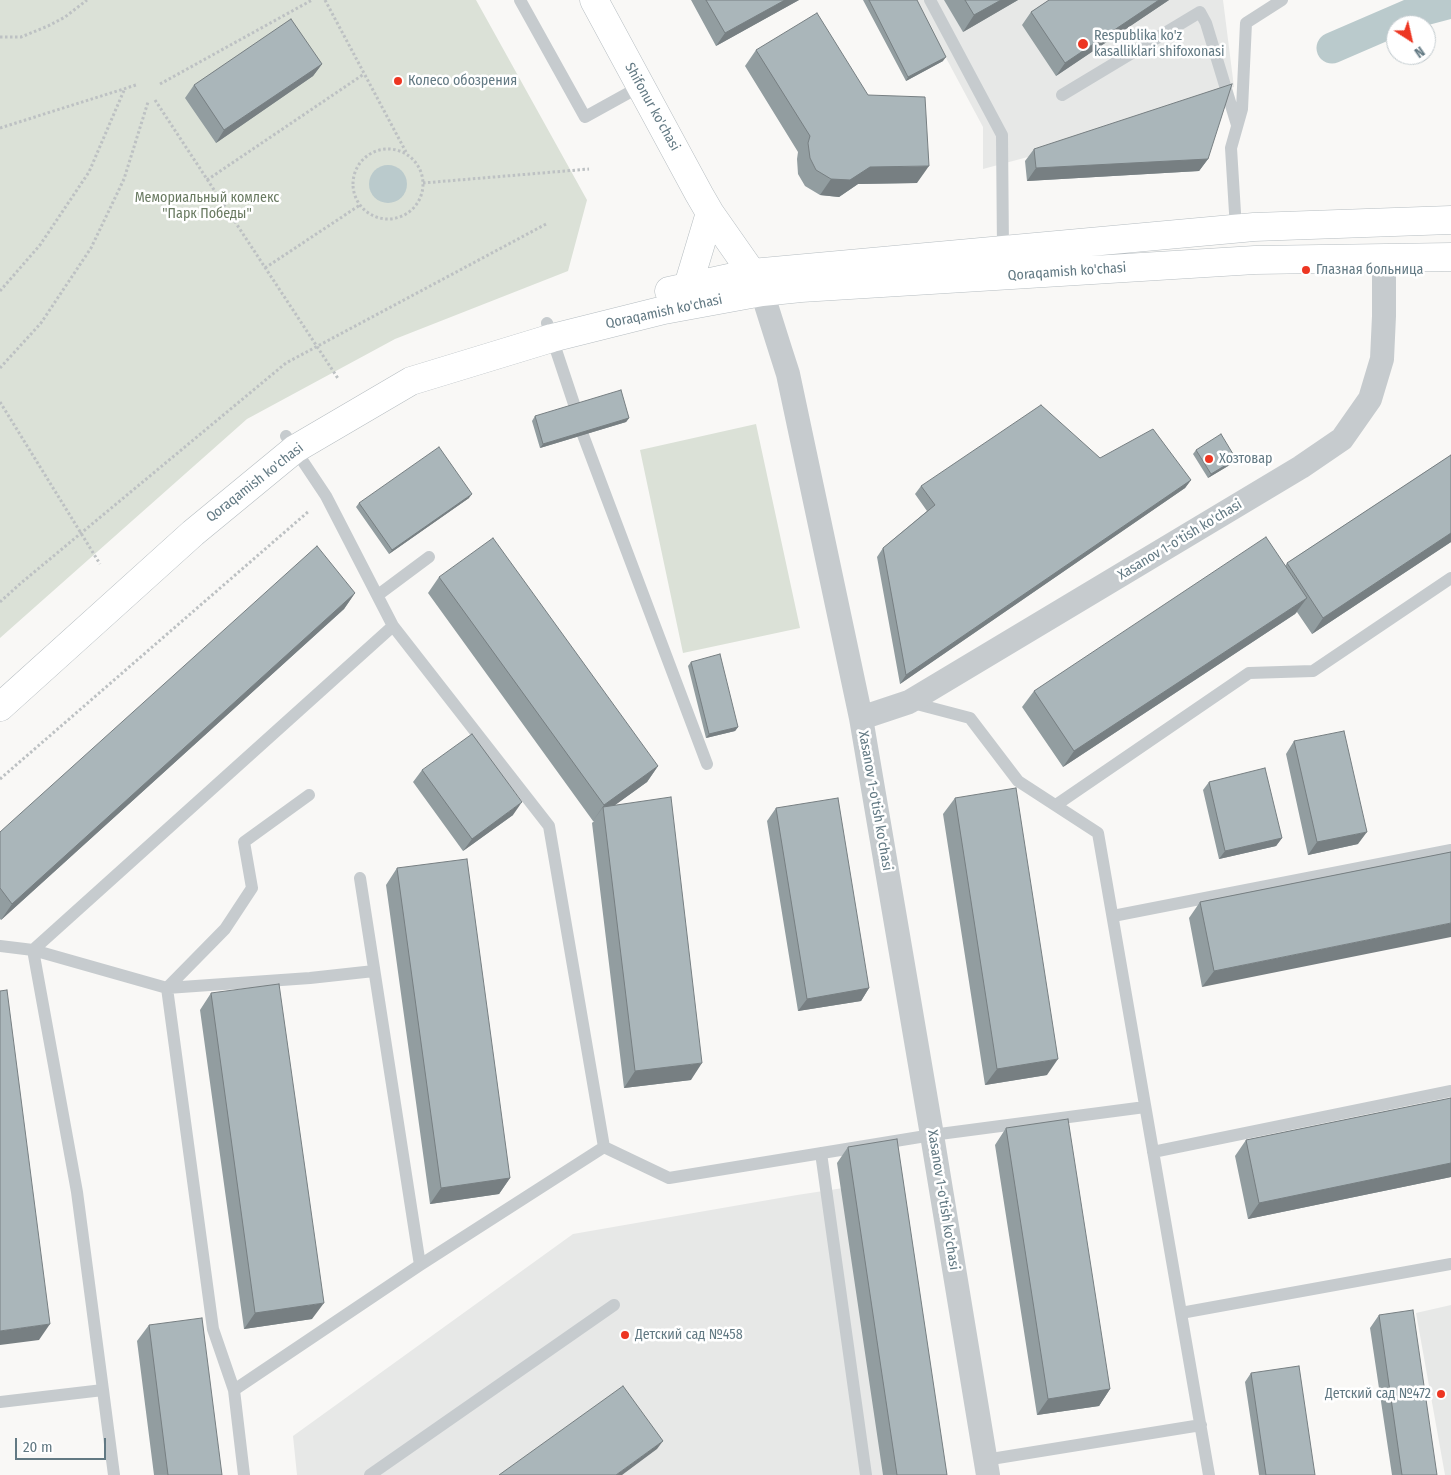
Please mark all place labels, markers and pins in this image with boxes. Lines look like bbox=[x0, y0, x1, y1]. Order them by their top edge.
place label: Respublika ko'z kasalliklari shifoxonasi bbox=[1094, 28, 1225, 60]
marker: Respublika ko'z kasalliklari shifoxonasi bbox=[1076, 37, 1090, 51]
place label: Колесо обозрения bbox=[408, 73, 517, 89]
marker: Колесо обозрения bbox=[392, 75, 404, 87]
place label: Глазная больница bbox=[1316, 262, 1423, 278]
marker: Глазная больница bbox=[1300, 264, 1312, 276]
place label: Хозтовар bbox=[1219, 451, 1272, 467]
marker: Хозтовар bbox=[1203, 453, 1215, 465]
place label: Детский сад №458 bbox=[635, 1327, 743, 1343]
marker: Детский сад №458 bbox=[619, 1329, 631, 1341]
place label: Детский сад №472 bbox=[1325, 1386, 1431, 1402]
marker: Детский сад №472 bbox=[1435, 1388, 1447, 1400]

